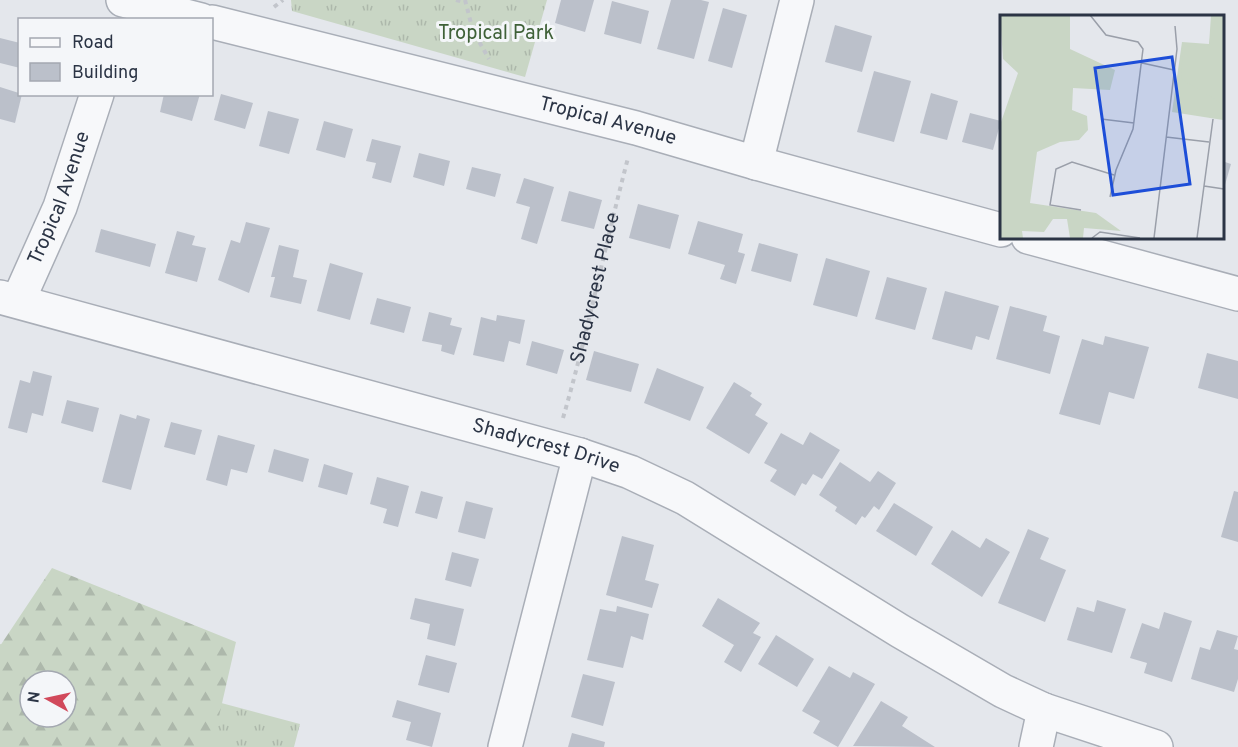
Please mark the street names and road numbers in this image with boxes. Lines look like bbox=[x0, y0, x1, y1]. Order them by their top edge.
street label: Tropical Avenue bbox=[536, 91, 679, 152]
street label: Tropical Avenue bbox=[23, 128, 97, 269]
street label: Shadycrest Place bbox=[565, 210, 627, 367]
street label: Shadycrest Drive bbox=[469, 413, 623, 481]

